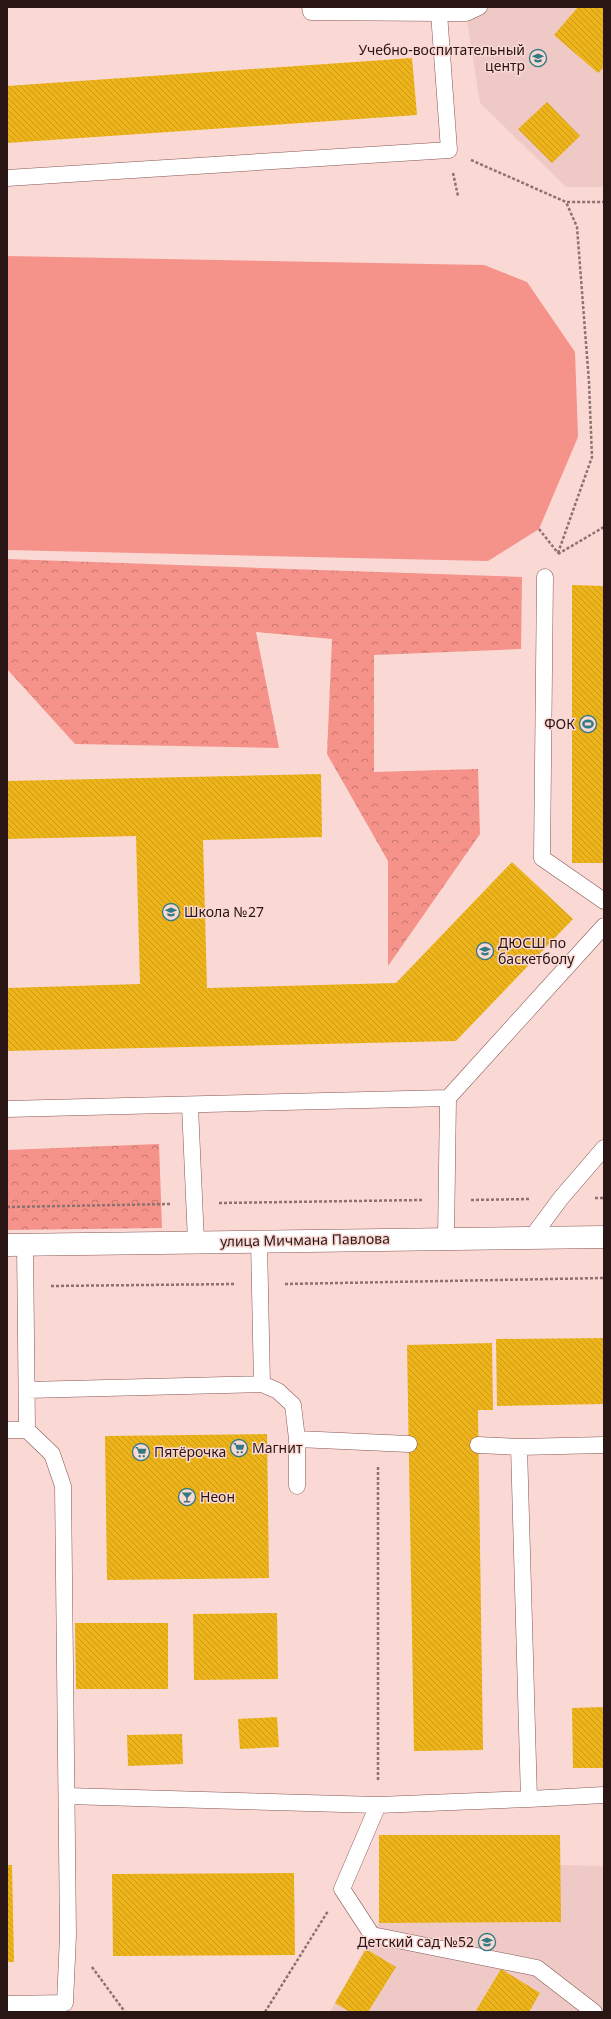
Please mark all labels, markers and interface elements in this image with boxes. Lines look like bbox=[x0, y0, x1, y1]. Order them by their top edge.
place label: Учебно-воспитательный центр bbox=[359, 40, 525, 75]
school or university icon: Учебно-воспитательный центр bbox=[528, 48, 548, 68]
place label: ФОК bbox=[544, 714, 575, 733]
sports icon: ФОК bbox=[578, 714, 598, 734]
school or university icon: Школа №27 bbox=[161, 902, 181, 922]
place label: Школа №27 bbox=[184, 902, 264, 921]
place label: ДЮСШ по баскетболу bbox=[498, 933, 575, 968]
school or university icon: ДЮСШ по баскетболу bbox=[475, 941, 495, 961]
street label: улица Мичмана Павлова bbox=[220, 1229, 390, 1250]
supermarket icon: Магнит bbox=[229, 1438, 249, 1458]
place label: Магнит bbox=[252, 1438, 303, 1457]
supermarket icon: Пятёрочка bbox=[131, 1442, 151, 1462]
place label: Пятёрочка bbox=[154, 1442, 226, 1461]
bar icon: Неон bbox=[177, 1487, 197, 1507]
place label: Неон bbox=[200, 1487, 235, 1506]
place label: Детский сад №52 bbox=[357, 1932, 474, 1951]
school or university icon: Детский сад №52 bbox=[477, 1932, 497, 1952]

